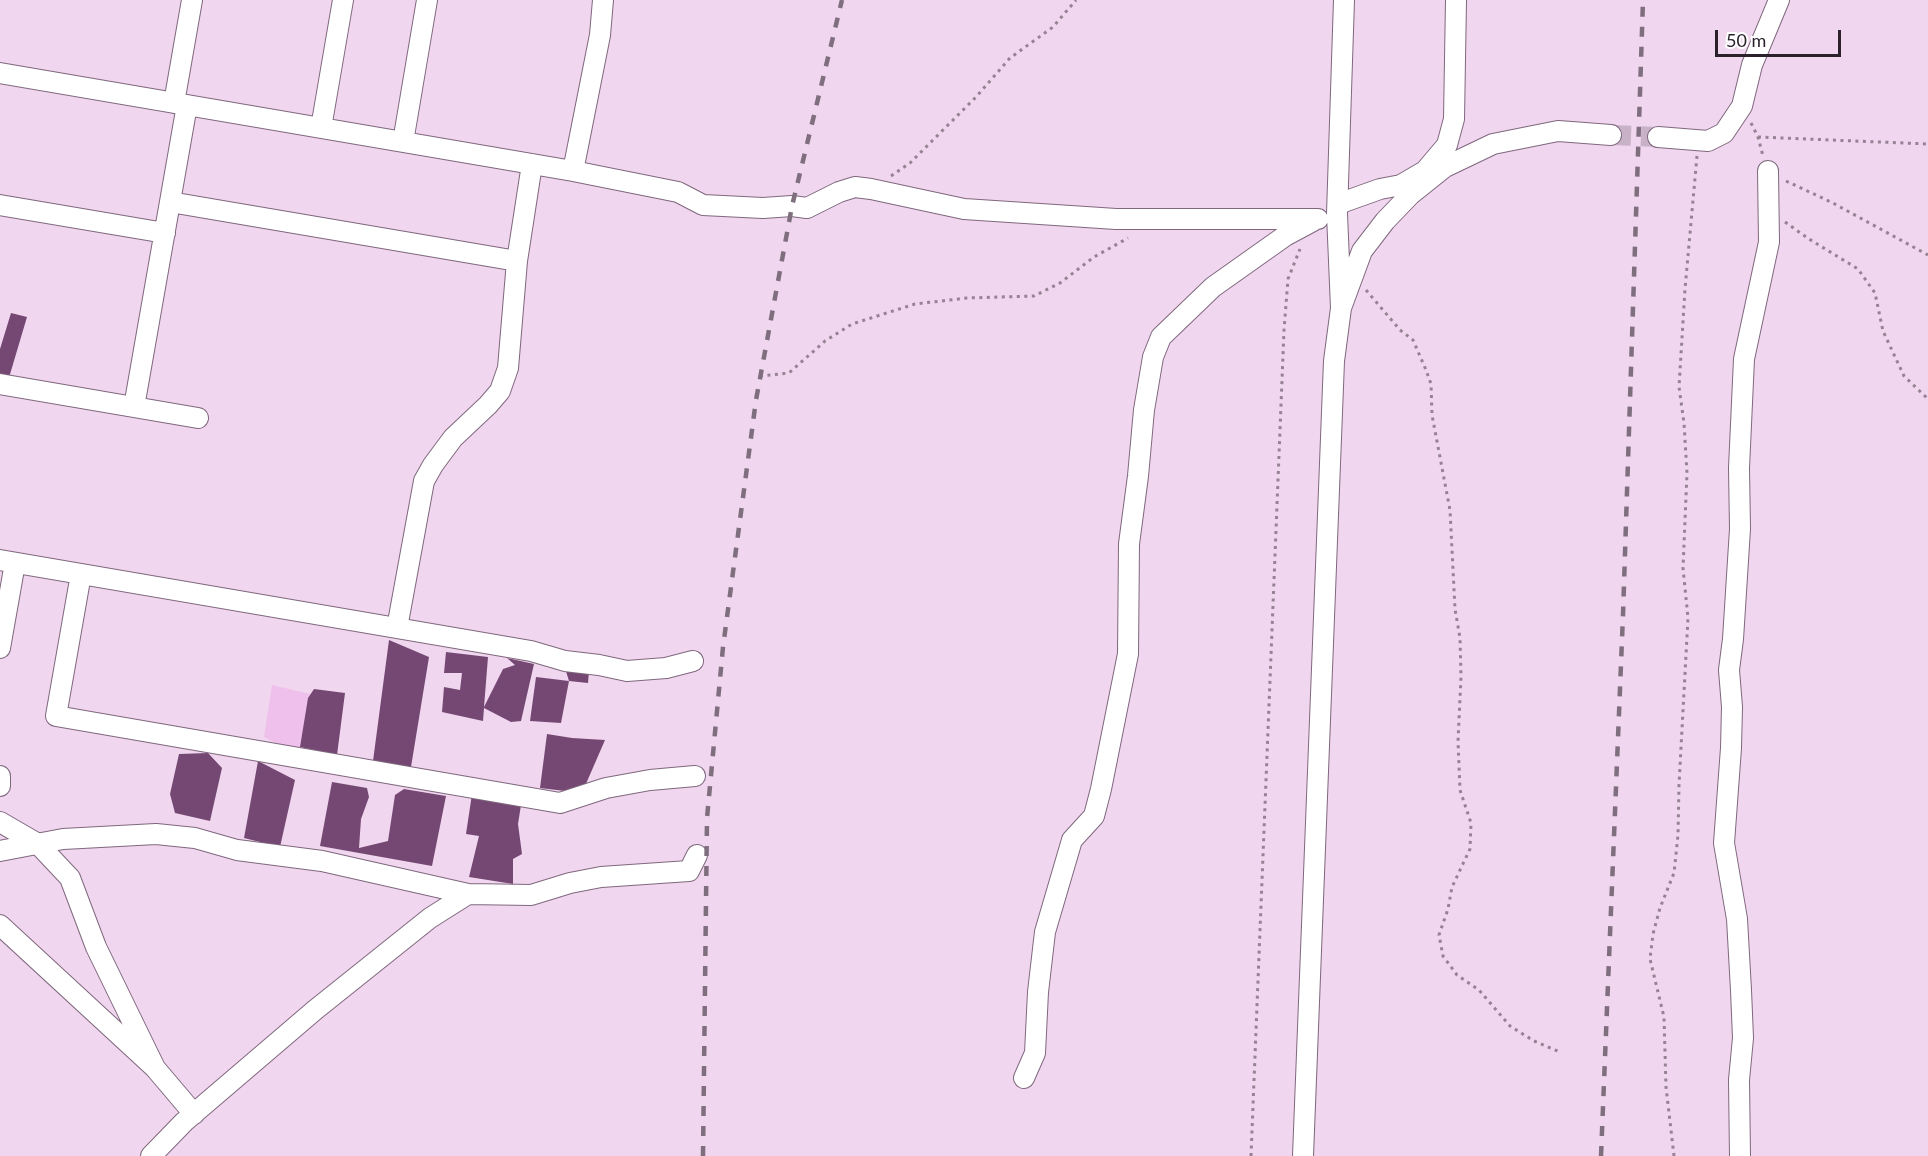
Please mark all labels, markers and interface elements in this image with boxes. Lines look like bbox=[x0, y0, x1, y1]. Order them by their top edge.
scale bar bbox=[1718, 18, 1844, 56]
text: 50 m bbox=[1726, 29, 1766, 51]

